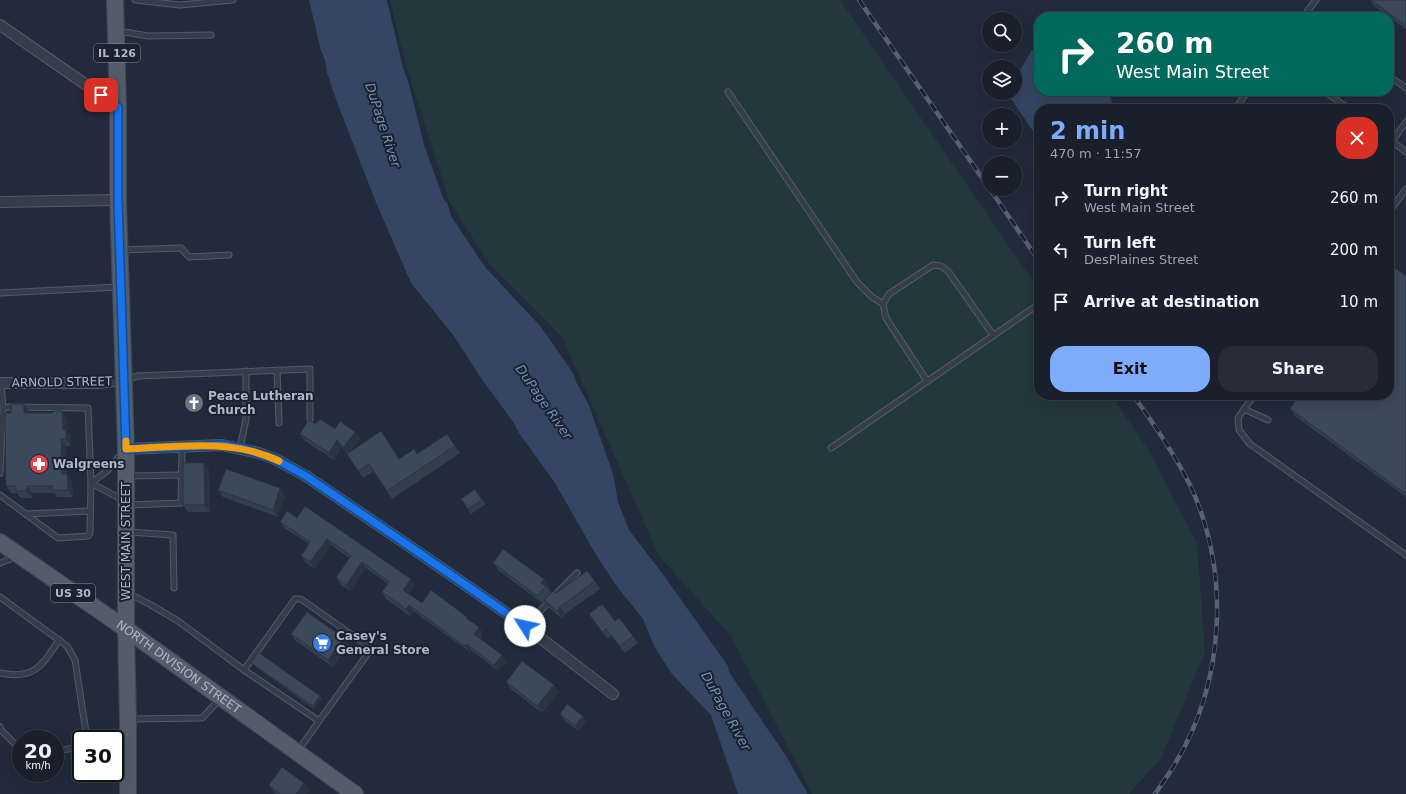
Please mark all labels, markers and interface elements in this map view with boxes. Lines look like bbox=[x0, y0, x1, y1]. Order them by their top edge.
map controls bbox=[982, 12, 1022, 196]
button: search bbox=[982, 12, 1022, 52]
text: 260 m bbox=[1116, 27, 1213, 60]
icon: right bbox=[1050, 28, 1102, 80]
road number: IL 126 bbox=[94, 44, 140, 62]
button: layers bbox=[982, 60, 1022, 100]
text: West Main Street bbox=[1116, 61, 1269, 82]
pin bbox=[84, 78, 118, 112]
water label: DuPage River bbox=[362, 81, 404, 171]
icon: arrive bbox=[90, 84, 112, 106]
button: + bbox=[982, 108, 1022, 148]
text: 2 min bbox=[1050, 117, 1125, 145]
button: close bbox=[1336, 117, 1378, 159]
text: 470 m · 11:57 bbox=[1050, 146, 1141, 161]
button: − bbox=[982, 156, 1022, 196]
text: Turn right bbox=[1084, 182, 1168, 200]
icon: right bbox=[1050, 187, 1072, 209]
text: 260 m bbox=[1330, 189, 1378, 207]
text: West Main Street bbox=[1084, 200, 1195, 215]
text: Turn left bbox=[1084, 234, 1156, 252]
icon: left bbox=[1050, 239, 1072, 261]
text: 200 m bbox=[1330, 241, 1378, 259]
text: DesPlaines Street bbox=[1084, 252, 1198, 267]
icon: arrive bbox=[1050, 291, 1072, 313]
text: Arrive at destination bbox=[1084, 293, 1259, 311]
text: 10 m bbox=[1340, 293, 1378, 311]
button: Exit bbox=[1050, 346, 1210, 392]
button: Share bbox=[1218, 346, 1378, 392]
water label: DuPage River bbox=[513, 362, 576, 444]
street label: ARNOLD STREET bbox=[12, 374, 113, 390]
place label: Peace Lutheran Church bbox=[208, 389, 314, 417]
church icon: Peace Lutheran Church bbox=[183, 392, 205, 414]
pharmacy icon: Walgreens bbox=[28, 453, 50, 475]
place label: Walgreens bbox=[53, 457, 125, 471]
street label: WEST MAIN STREET bbox=[119, 481, 133, 600]
road number: US 30 bbox=[51, 584, 95, 602]
position arrow bbox=[504, 605, 546, 647]
street label: NORTH DIVISION STREET bbox=[114, 618, 244, 717]
place label: Casey's General Store bbox=[336, 629, 430, 657]
supermarket icon: Casey's General Store bbox=[311, 632, 333, 654]
water label: DuPage River bbox=[698, 669, 755, 755]
speed limit sign: 30 bbox=[72, 730, 124, 782]
text: 20 bbox=[24, 739, 52, 763]
text: km/h bbox=[25, 760, 51, 771]

